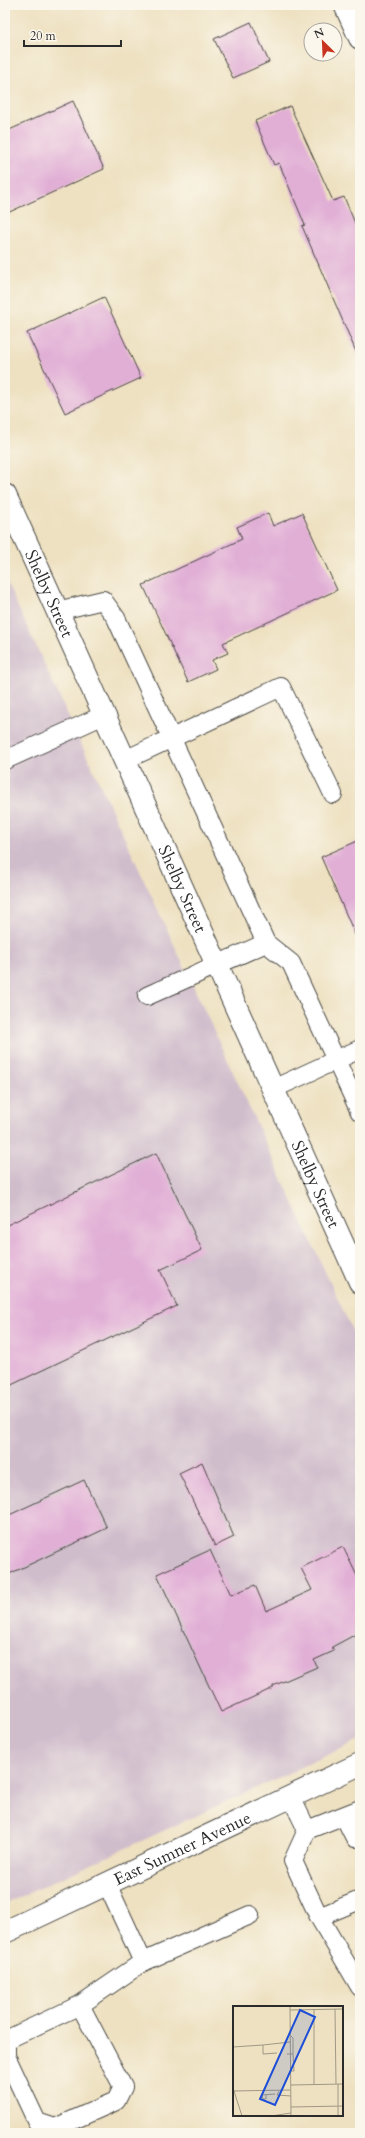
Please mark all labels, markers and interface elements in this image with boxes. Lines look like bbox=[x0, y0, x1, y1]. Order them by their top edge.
scale bar bbox=[24, 22, 121, 48]
north arrow bbox=[303, 22, 343, 62]
text: N bbox=[312, 24, 327, 42]
text: 20 m bbox=[30, 28, 57, 44]
street label: Shelby Street bbox=[20, 546, 79, 641]
street label: Shelby Street bbox=[153, 841, 213, 937]
street label: Shelby Street bbox=[286, 1137, 346, 1232]
street label: East Sumner Avenue bbox=[110, 1806, 254, 1890]
inset map bbox=[233, 2006, 343, 2116]

